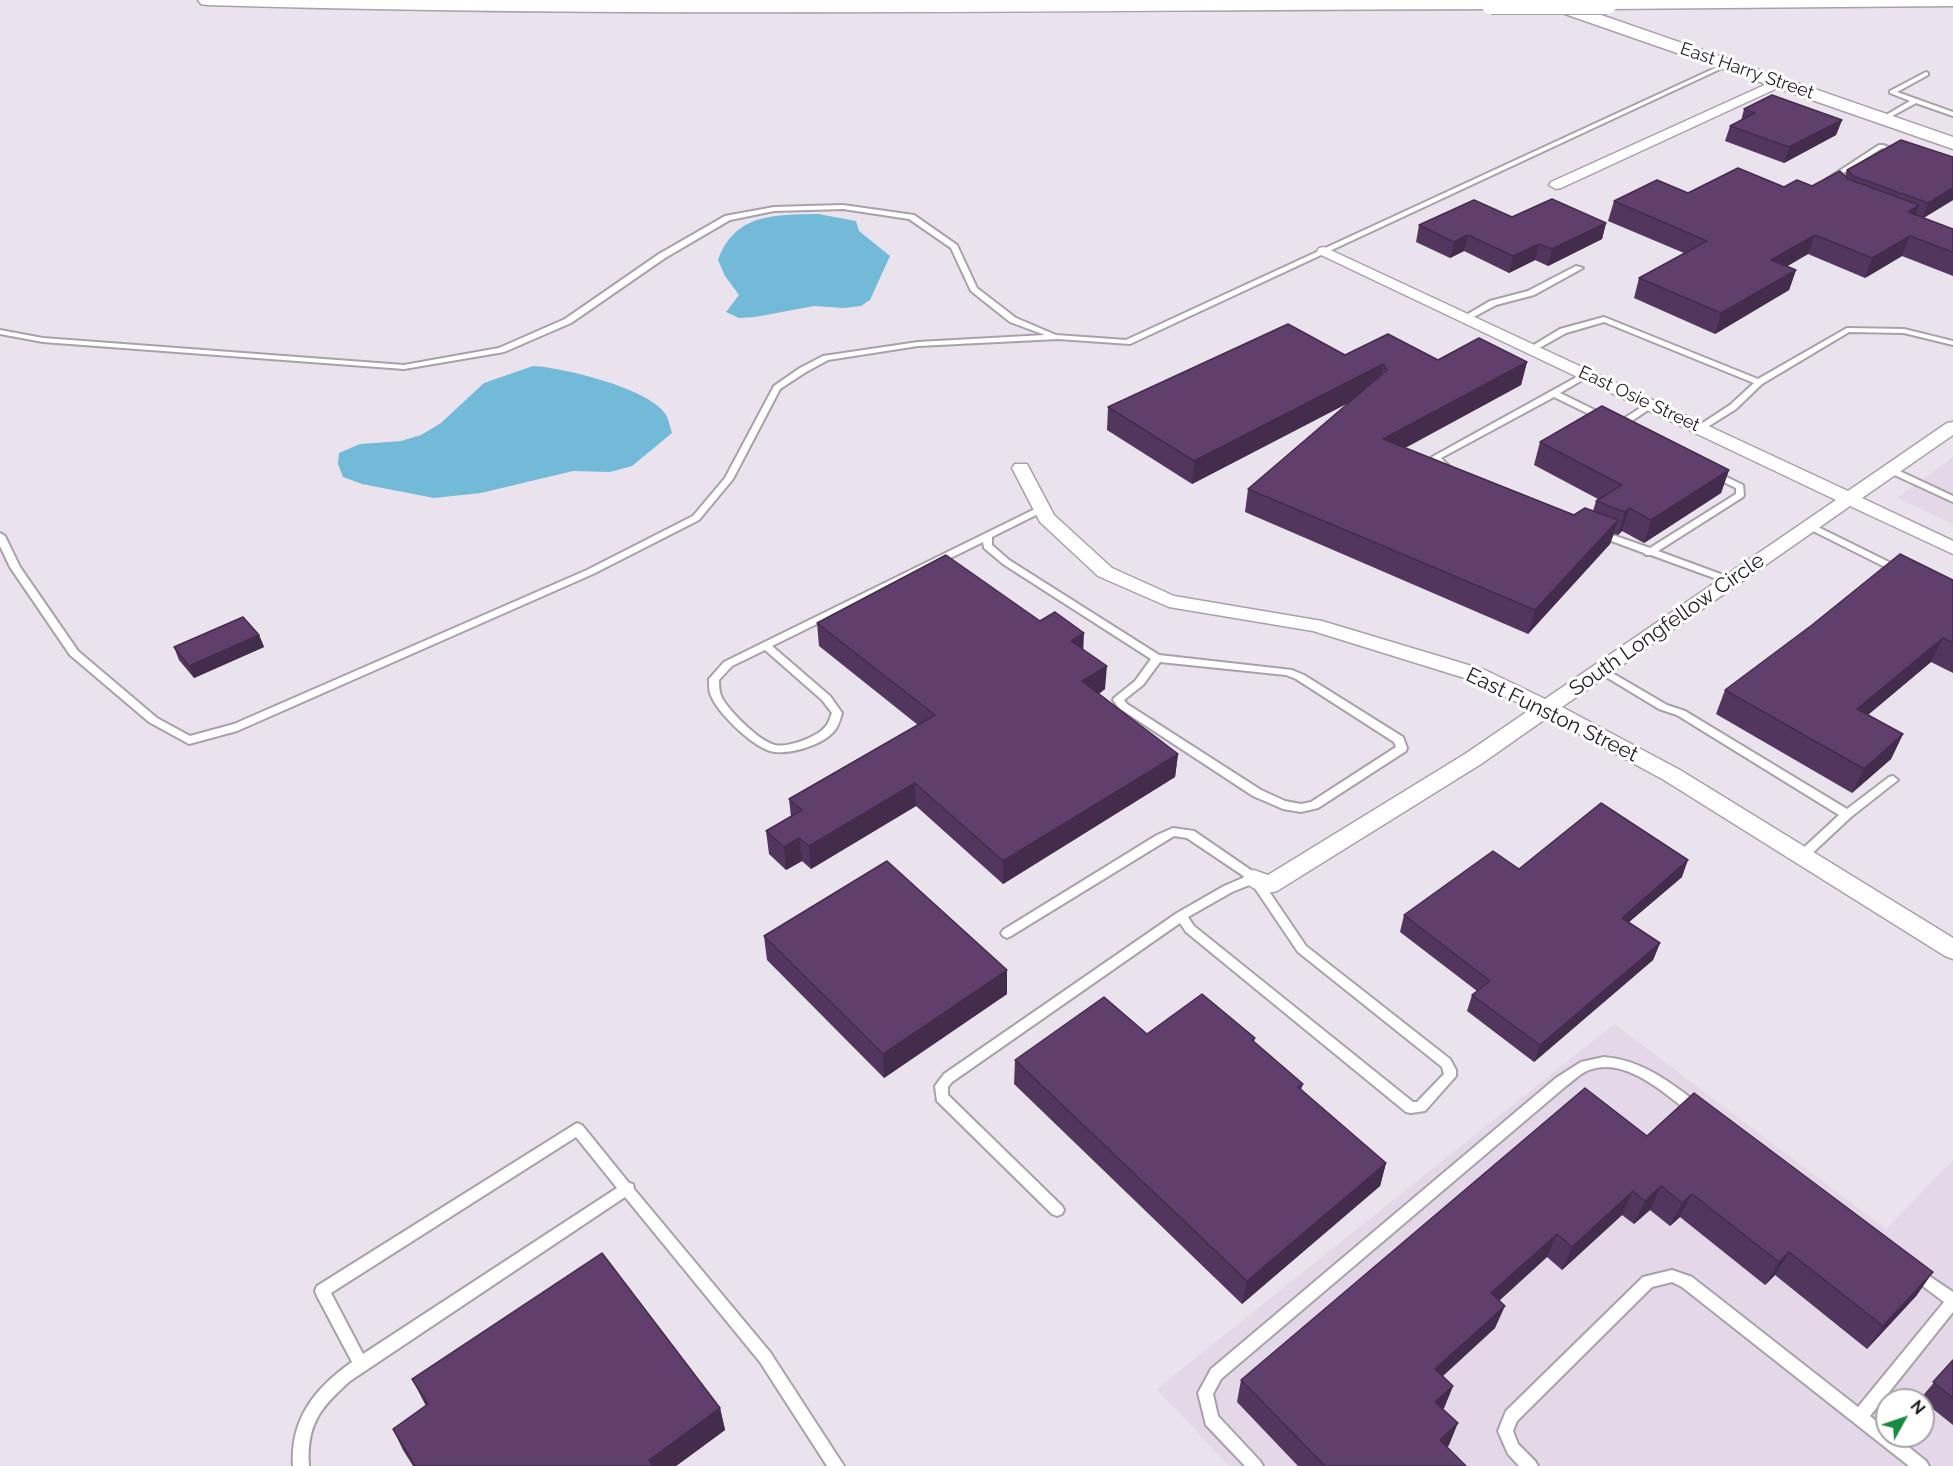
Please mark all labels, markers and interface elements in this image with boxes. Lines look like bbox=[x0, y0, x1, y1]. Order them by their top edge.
street label: East Harry Street bbox=[1677, 38, 1817, 104]
street label: East Osie Street bbox=[1575, 361, 1703, 437]
street label: South Longfellow Circle bbox=[1565, 548, 1769, 702]
street label: East Funston Street bbox=[1462, 662, 1642, 768]
north arrow bbox=[1875, 1388, 1935, 1448]
text: N bbox=[1906, 1397, 1929, 1418]

